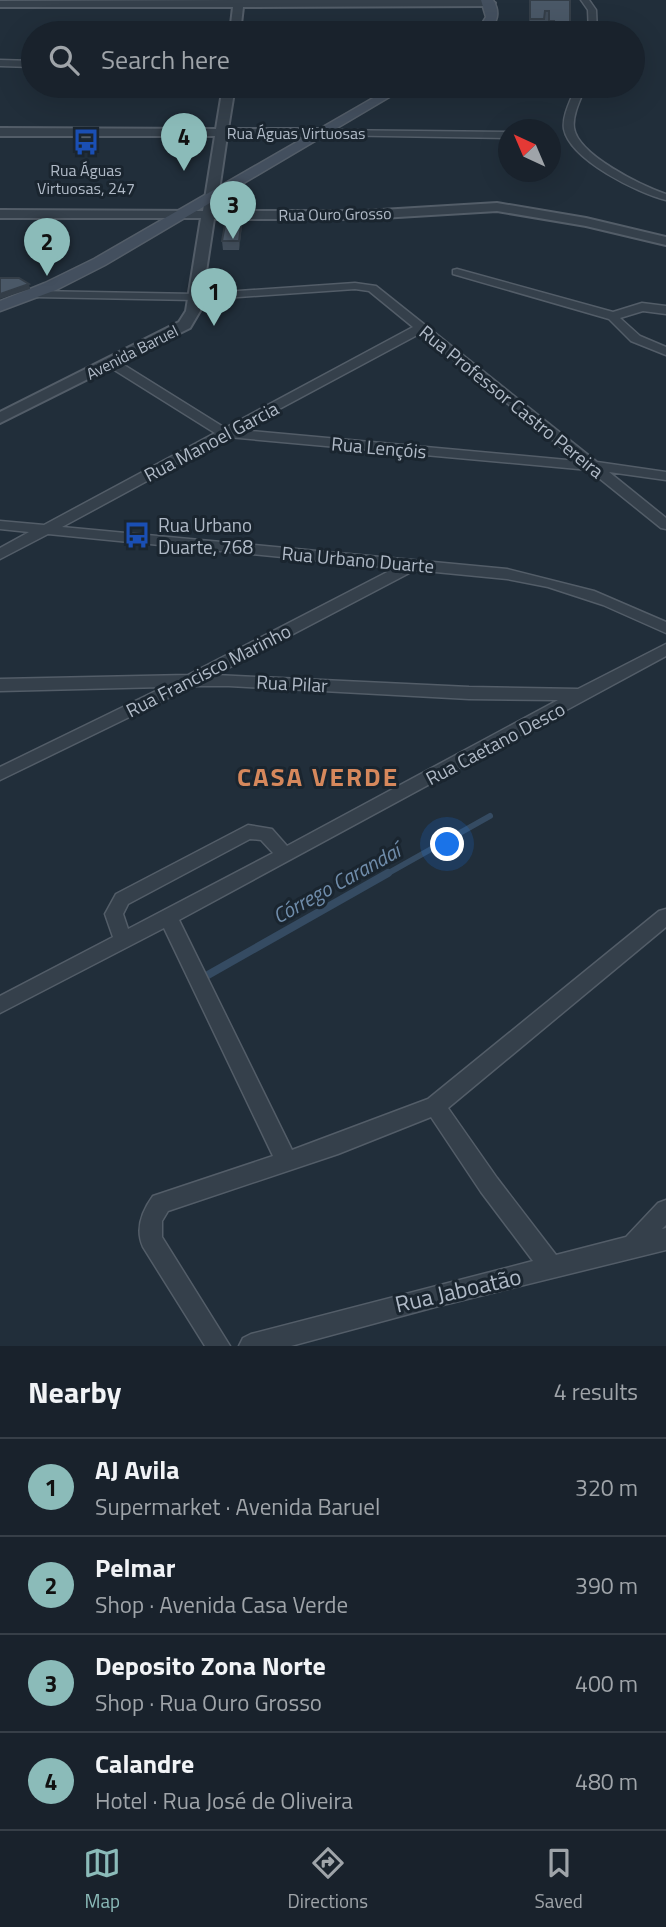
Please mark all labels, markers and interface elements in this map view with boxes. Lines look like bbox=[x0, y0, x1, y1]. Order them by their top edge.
search box bbox=[21, 21, 645, 98]
text: Search here bbox=[101, 40, 230, 79]
icon: search bbox=[45, 41, 83, 79]
pin: 4 bbox=[161, 113, 207, 171]
north arrow bbox=[498, 119, 561, 182]
street label: Rua Águas Virtuosas bbox=[227, 121, 365, 145]
bus stop icon: Rua Águas Virtuosas, 247 bbox=[71, 127, 101, 157]
place label: Rua Águas Virtuosas, 247 bbox=[37, 158, 135, 200]
pin: 3 bbox=[210, 181, 256, 239]
street label: Rua Ouro Grosso bbox=[278, 201, 392, 227]
pin: 2 bbox=[24, 218, 70, 276]
pin: 1 bbox=[191, 268, 237, 326]
street label: Rua Professor Castro Pereira bbox=[413, 317, 611, 485]
street label: Avenida Baruel bbox=[82, 318, 182, 386]
street label: Rua Manoel Garcia bbox=[138, 393, 284, 489]
street label: Rua Lençóis bbox=[330, 428, 428, 466]
place label: Rua Urbano Duarte, 768 bbox=[158, 510, 253, 561]
bus stop icon: Rua Urbano Duarte, 768 bbox=[122, 520, 152, 550]
street label: Rua Urbano Duarte bbox=[281, 538, 435, 580]
street label: Rua Francisco Marinho bbox=[120, 616, 296, 724]
street label: Rua Pilar bbox=[256, 667, 329, 699]
street label: Rua Caetano Desco bbox=[420, 694, 570, 792]
district label: CASA VERDE bbox=[237, 757, 399, 796]
your location bbox=[430, 827, 464, 861]
water label: Córrego Carandaí bbox=[266, 832, 410, 931]
street label: Rua Jaboatão bbox=[391, 1258, 525, 1322]
text: Nearby bbox=[28, 1369, 121, 1415]
text: 4 results bbox=[554, 1374, 638, 1409]
text: AJ Avila bbox=[95, 1450, 179, 1489]
text: 1 bbox=[45, 1470, 57, 1505]
text: 320 m bbox=[575, 1470, 638, 1505]
text: Supermarket · Avenida Baruel bbox=[95, 1489, 380, 1524]
text: Pelmar bbox=[95, 1548, 175, 1587]
text: 2 bbox=[45, 1568, 57, 1603]
text: 390 m bbox=[575, 1568, 638, 1603]
text: Shop · Avenida Casa Verde bbox=[95, 1587, 348, 1622]
text: Deposito Zona Norte bbox=[95, 1646, 326, 1685]
text: 3 bbox=[45, 1666, 57, 1701]
text: 400 m bbox=[575, 1666, 638, 1701]
text: Shop · Rua Ouro Grosso bbox=[95, 1685, 322, 1720]
text: Calandre bbox=[95, 1744, 194, 1783]
text: 4 bbox=[45, 1764, 57, 1799]
text: 480 m bbox=[575, 1764, 638, 1799]
text: Hotel · Rua José de Oliveira bbox=[95, 1783, 353, 1818]
tab: Map bbox=[83, 1844, 121, 1915]
tab: Directions bbox=[288, 1844, 368, 1915]
tab: Saved bbox=[534, 1844, 583, 1915]

